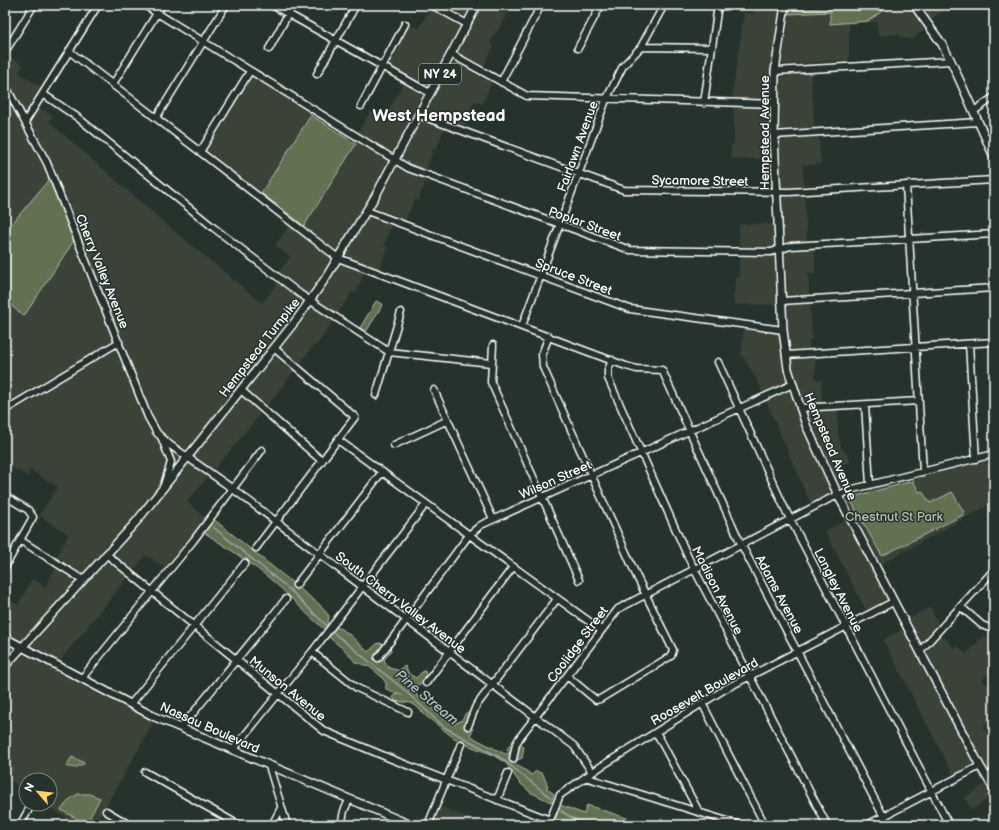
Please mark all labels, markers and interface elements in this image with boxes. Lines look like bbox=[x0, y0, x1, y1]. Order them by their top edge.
road number: NY 24 bbox=[419, 64, 461, 84]
street label: Hempstead Avenue bbox=[757, 75, 773, 191]
street label: Fairlawn Avenue bbox=[554, 98, 602, 194]
district label: West Hempstead bbox=[372, 106, 506, 126]
street label: Sycamore Street bbox=[651, 172, 749, 190]
street label: Poplar Street bbox=[546, 203, 623, 245]
street label: Cherry Valley Avenue bbox=[72, 212, 132, 331]
street label: Spruce Street bbox=[533, 255, 614, 299]
street label: Hempstead Turnpike bbox=[216, 295, 304, 401]
street label: Hempstead Avenue bbox=[800, 390, 860, 503]
street label: Wilson Street bbox=[517, 457, 594, 503]
park label: Chestnut St Park bbox=[845, 509, 944, 525]
street label: Madison Avenue bbox=[688, 543, 746, 638]
street label: Langley Avenue bbox=[810, 546, 866, 635]
street label: South Cherry Valley Avenue bbox=[332, 548, 469, 657]
street label: Adams Avenue bbox=[752, 552, 807, 637]
street label: Coolidge Street bbox=[544, 603, 612, 686]
street label: Munson Avenue bbox=[246, 653, 329, 725]
street label: Roosevelt Boulevard bbox=[648, 655, 761, 729]
water label: Pine Stream bbox=[392, 666, 462, 729]
street label: Nassau Boulevard bbox=[157, 699, 262, 757]
north arrow bbox=[18, 772, 58, 812]
text: N bbox=[22, 781, 37, 794]

